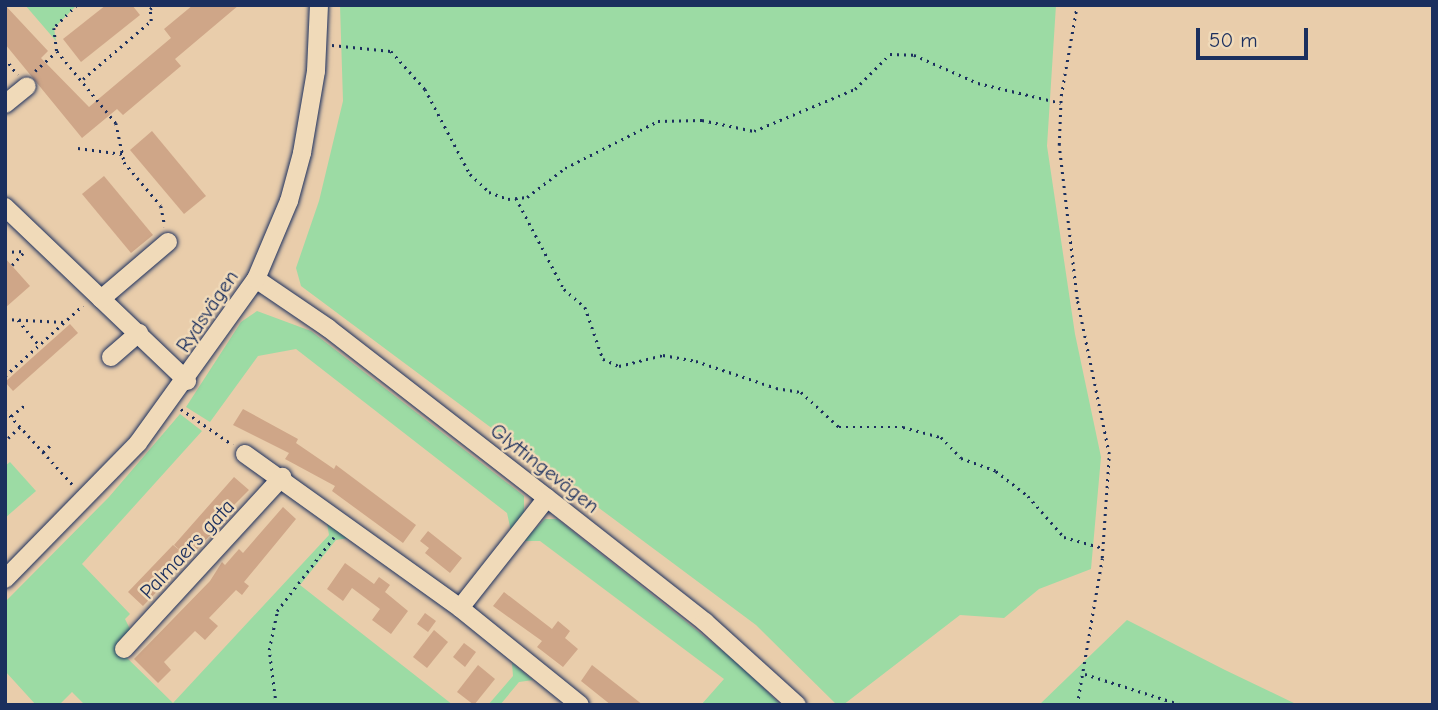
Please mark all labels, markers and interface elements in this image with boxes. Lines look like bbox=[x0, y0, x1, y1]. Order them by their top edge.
scale bar bbox=[1200, 14, 1312, 58]
text: 50 m bbox=[1209, 28, 1258, 52]
street label: Rydsvägen bbox=[170, 265, 244, 357]
street label: Glyttingevägen bbox=[485, 418, 605, 518]
street label: Palmaers gata bbox=[134, 494, 240, 604]

